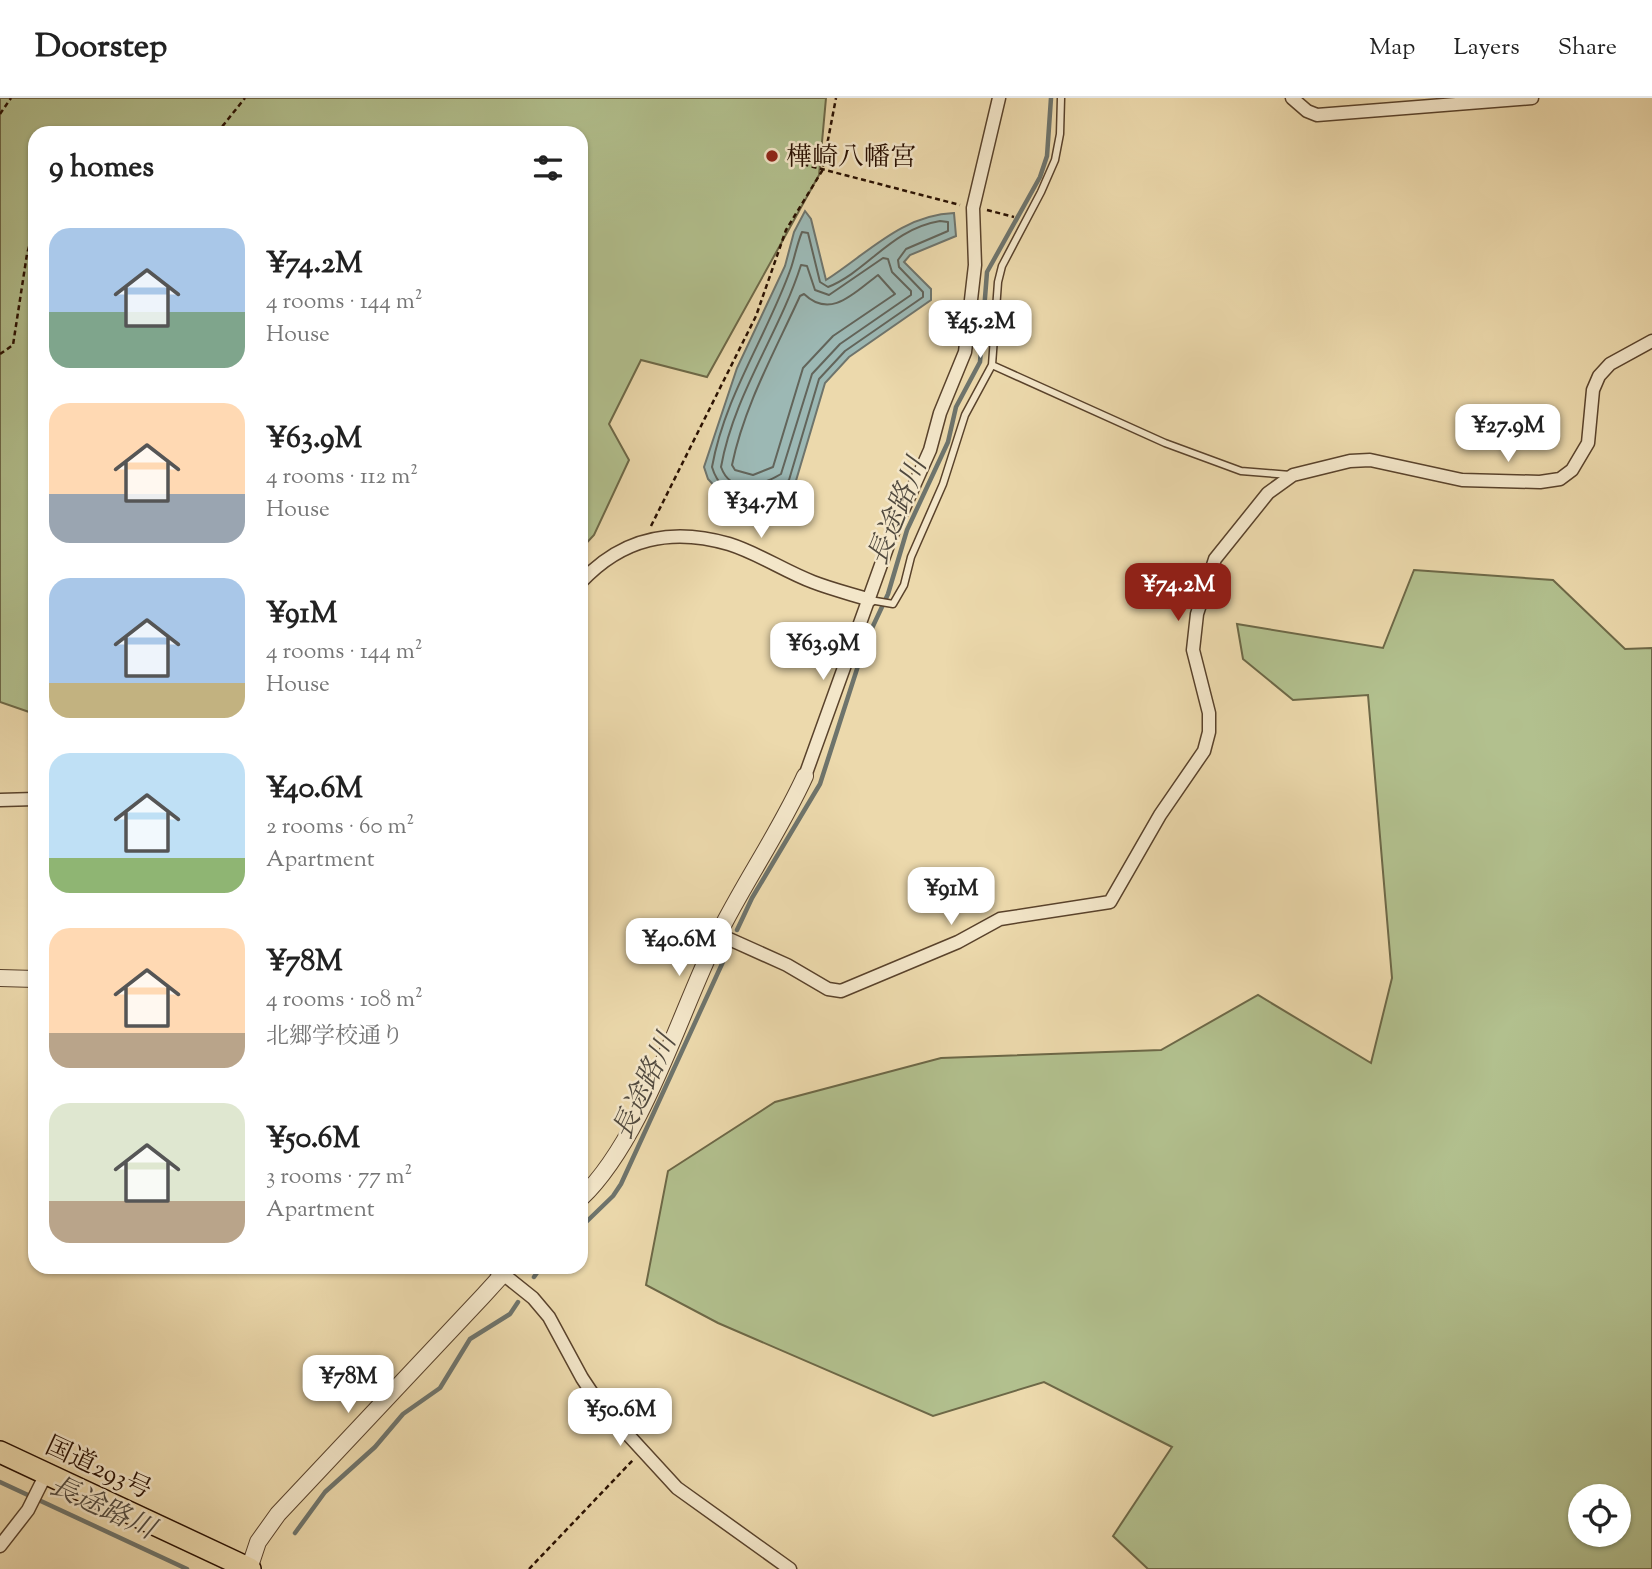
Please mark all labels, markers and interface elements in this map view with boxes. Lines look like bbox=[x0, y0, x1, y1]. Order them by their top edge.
text: Doorstep bbox=[35, 24, 167, 72]
text: Map bbox=[1369, 31, 1415, 65]
text: Layers bbox=[1453, 31, 1520, 65]
text: Share bbox=[1558, 31, 1617, 65]
place label: 樺崎八幡宮 bbox=[786, 140, 916, 177]
text: 9 homes bbox=[49, 147, 154, 190]
marker: 樺崎八幡宮 bbox=[764, 148, 780, 164]
icon: filters bbox=[529, 149, 567, 187]
text: ¥74.2M bbox=[266, 243, 363, 286]
icon: home bbox=[105, 256, 189, 340]
text: 4 rooms · 144 m² bbox=[266, 286, 423, 319]
pin: ¥45.2M bbox=[923, 300, 1037, 360]
text: ¥45.2M bbox=[945, 306, 1015, 339]
text: House bbox=[266, 319, 330, 352]
pin: ¥27.9M bbox=[1451, 404, 1565, 464]
text: ¥27.9M bbox=[1471, 410, 1545, 443]
text: ¥63.9M bbox=[266, 418, 362, 461]
icon: home bbox=[105, 431, 189, 515]
water label: 長途路川 bbox=[859, 450, 939, 572]
text: 4 rooms · 112 m² bbox=[266, 461, 418, 494]
pin: ¥34.7M bbox=[704, 480, 818, 540]
text: ¥34.7M bbox=[724, 486, 798, 519]
text: House bbox=[266, 494, 330, 527]
pin: ¥74.2M bbox=[1121, 564, 1235, 623]
text: ¥74.2M bbox=[1141, 569, 1215, 602]
text: ¥91M bbox=[266, 593, 337, 636]
icon: home bbox=[105, 606, 189, 690]
pin: ¥63.9M bbox=[766, 622, 880, 682]
text: ¥63.9M bbox=[786, 628, 860, 661]
text: 4 rooms · 144 m² bbox=[266, 636, 423, 669]
text: House bbox=[266, 669, 330, 702]
text: ¥40.6M bbox=[266, 768, 363, 811]
icon: home bbox=[105, 781, 189, 865]
text: 2 rooms · 60 m² bbox=[266, 811, 414, 844]
text: Apartment bbox=[266, 844, 375, 877]
pin: ¥91M bbox=[910, 868, 992, 927]
text: ¥91M bbox=[924, 873, 978, 906]
pin: ¥40.6M bbox=[622, 918, 736, 978]
text: ¥40.6M bbox=[642, 924, 716, 957]
text: ¥78M bbox=[266, 941, 343, 984]
icon: home bbox=[105, 956, 189, 1040]
text: 4 rooms · 108 m² bbox=[266, 984, 423, 1017]
text: 北郷学校通り bbox=[266, 1021, 404, 1054]
water label: 長途路川 bbox=[604, 1025, 689, 1146]
text: ¥50.6M bbox=[266, 1118, 360, 1161]
icon: home bbox=[105, 1131, 189, 1215]
text: 3 rooms · 77 m² bbox=[266, 1161, 412, 1194]
text: Apartment bbox=[266, 1194, 375, 1227]
pin: ¥78M bbox=[307, 1356, 389, 1415]
text: ¥78M bbox=[319, 1361, 377, 1394]
pin: ¥50.6M bbox=[563, 1388, 677, 1448]
text: ¥50.6M bbox=[584, 1394, 656, 1427]
street label: 国道293号 bbox=[39, 1429, 157, 1510]
water label: 長途路川 bbox=[43, 1467, 164, 1552]
map controls bbox=[1568, 1484, 1631, 1547]
button: locate bbox=[1568, 1484, 1631, 1547]

